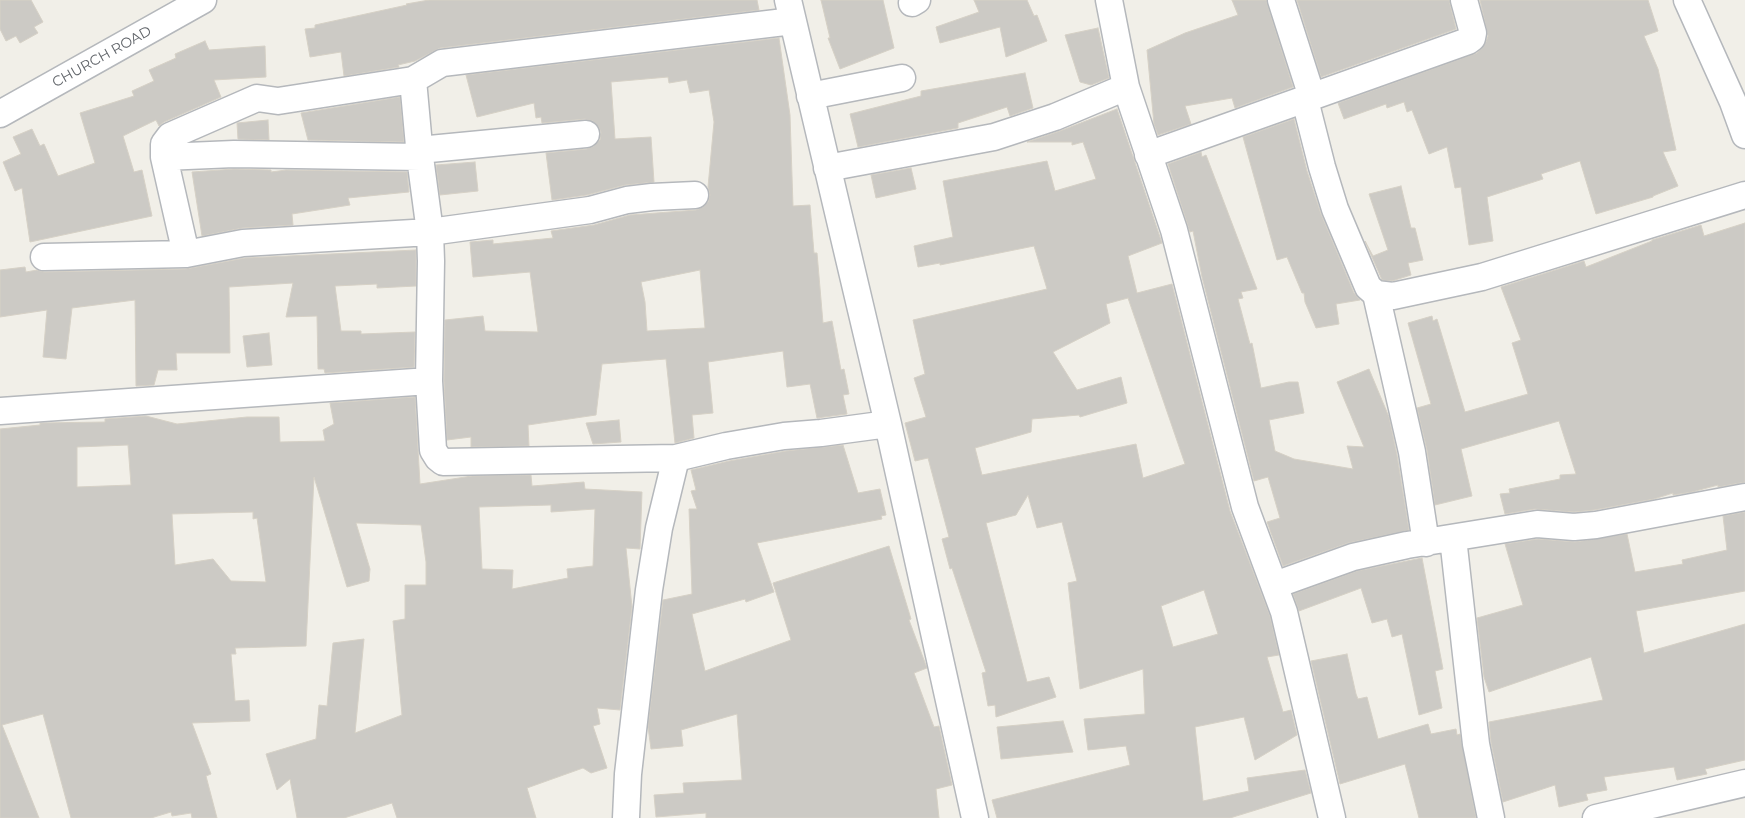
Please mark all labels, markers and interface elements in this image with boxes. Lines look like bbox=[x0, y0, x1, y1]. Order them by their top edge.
street label: CHURCH ROAD bbox=[49, 23, 155, 91]

